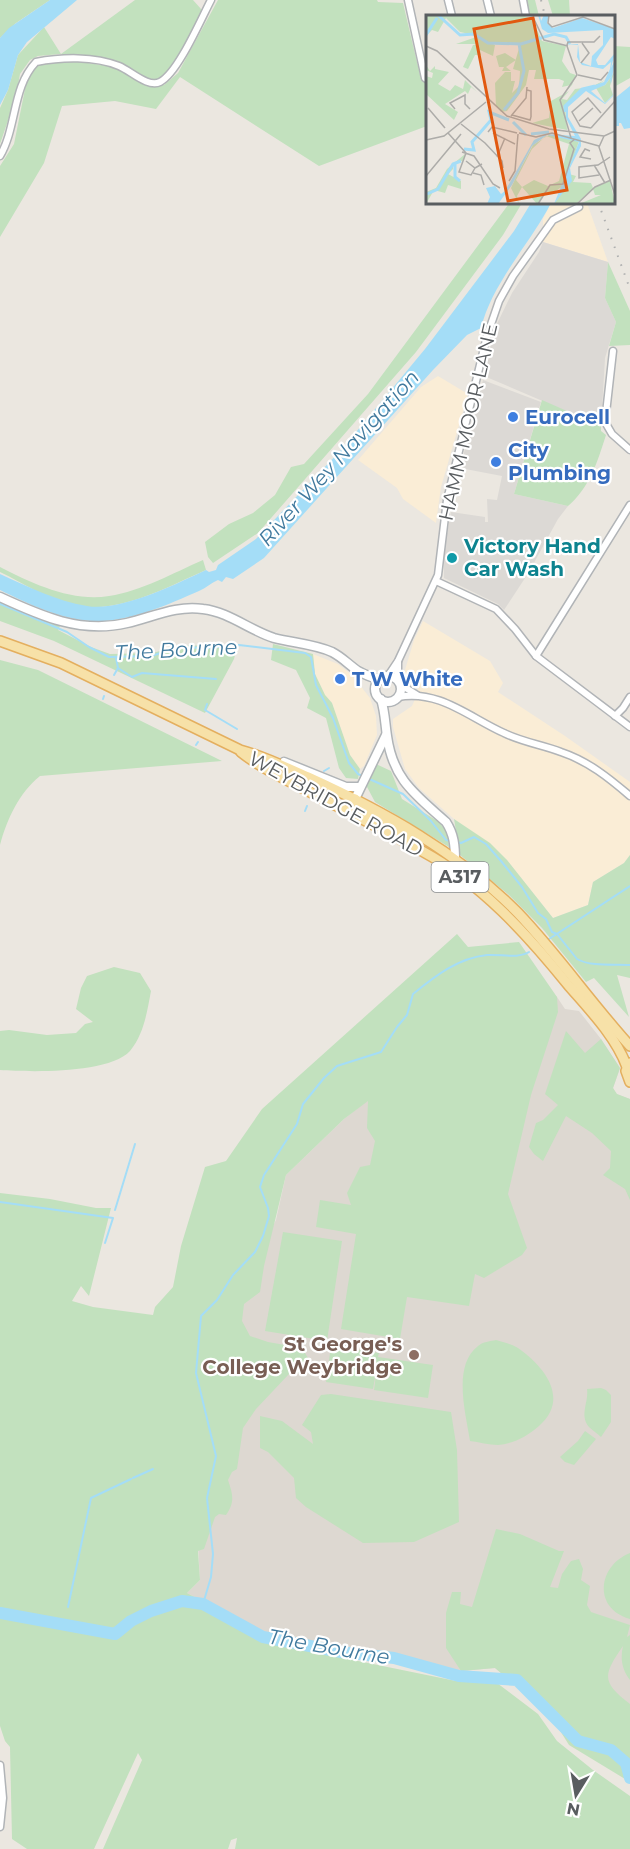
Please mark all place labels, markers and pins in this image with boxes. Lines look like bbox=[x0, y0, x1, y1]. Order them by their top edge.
place label: Eurocell bbox=[525, 405, 610, 429]
marker: Eurocell bbox=[506, 410, 520, 424]
place label: City Plumbing bbox=[508, 438, 611, 485]
marker: City Plumbing bbox=[489, 455, 503, 469]
place label: Victory Hand Car Wash bbox=[463, 534, 601, 581]
marker: Victory Hand Car Wash bbox=[445, 551, 459, 565]
place label: T W White bbox=[352, 667, 463, 691]
marker: T W White bbox=[333, 672, 347, 686]
place label: St George's College Weybridge bbox=[202, 1332, 402, 1379]
marker: St George's College Weybridge bbox=[407, 1348, 421, 1362]

